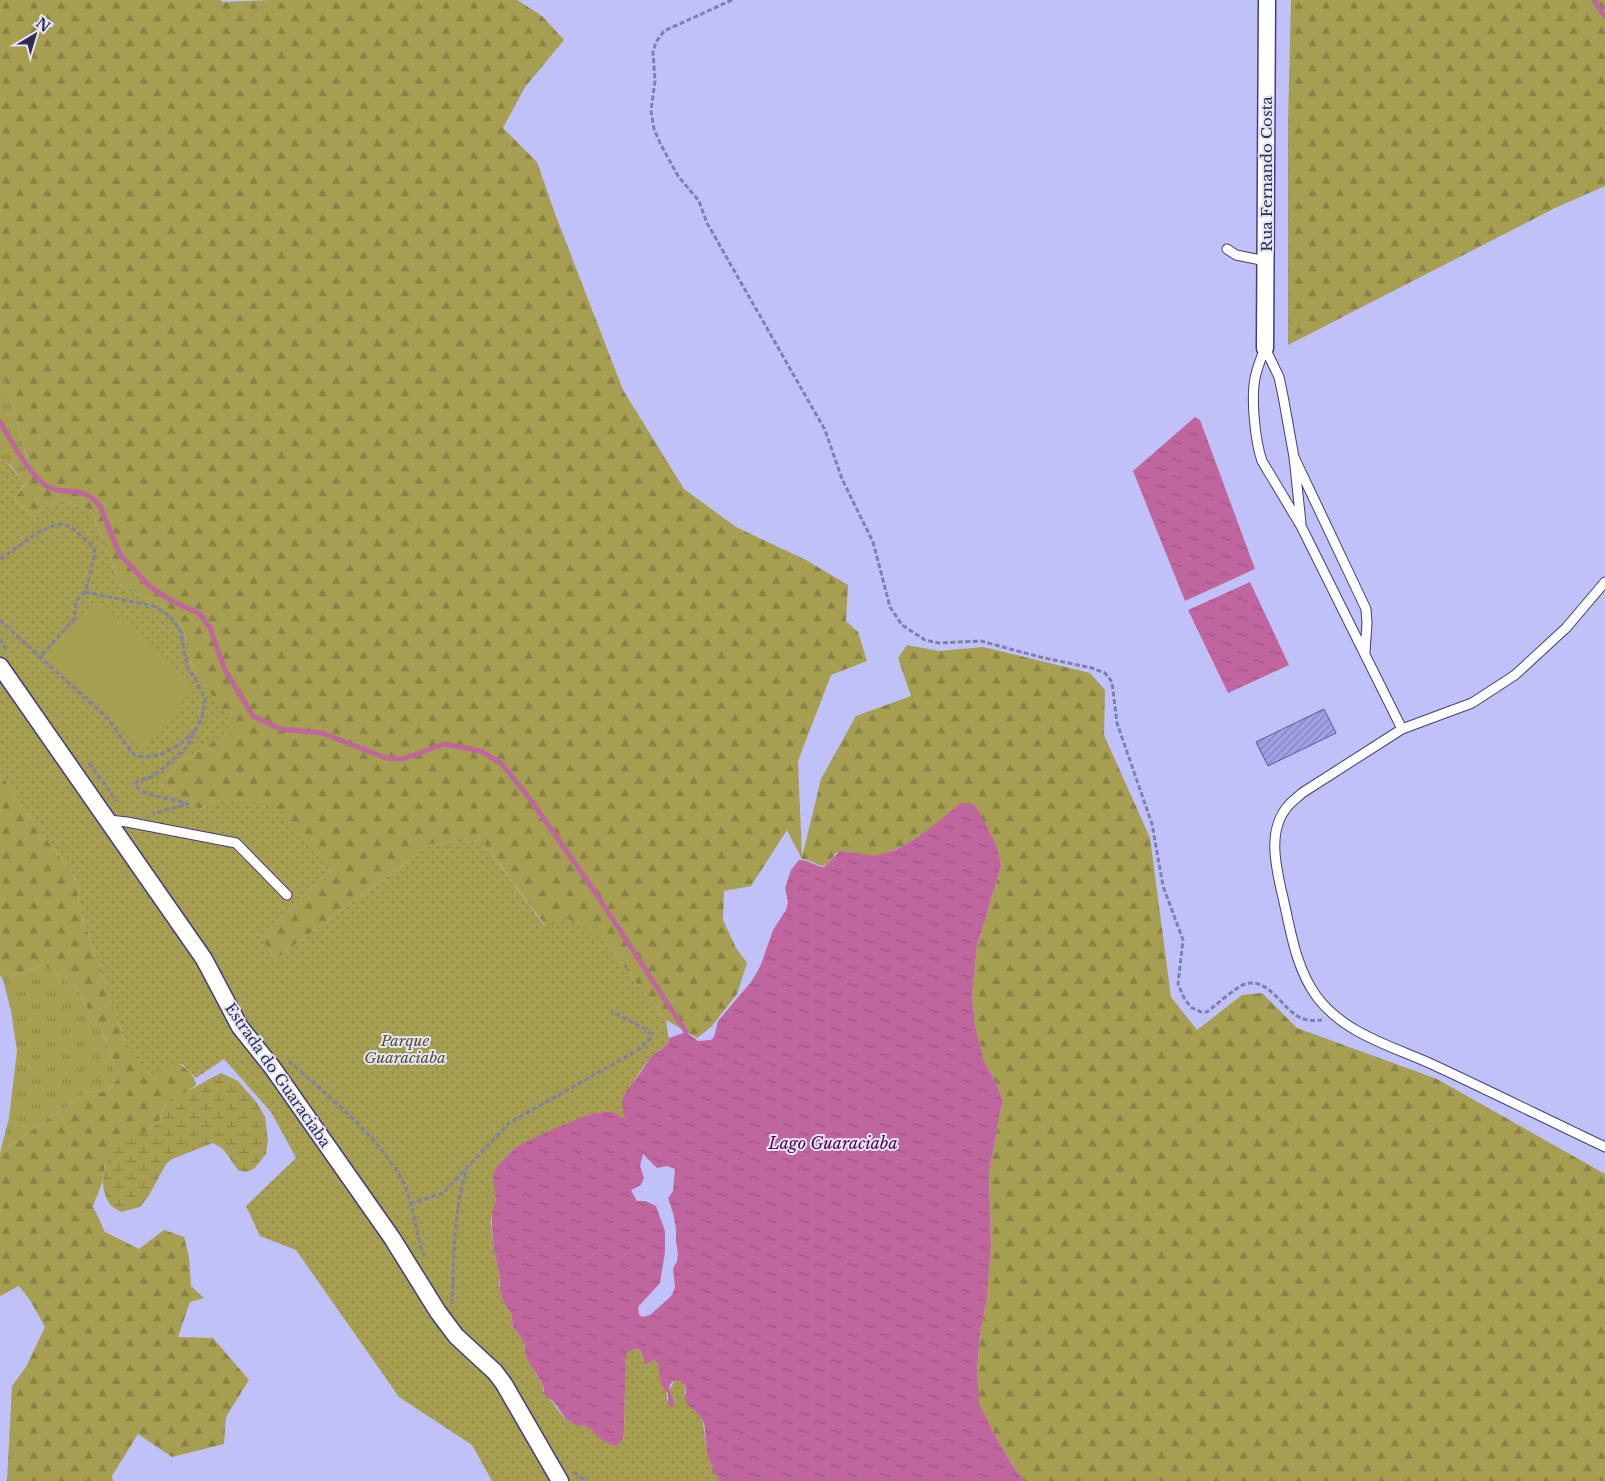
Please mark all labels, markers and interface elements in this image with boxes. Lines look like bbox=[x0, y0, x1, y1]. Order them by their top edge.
north arrow bbox=[10, 10, 60, 60]
text: N bbox=[32, 14, 54, 36]
street label: Rua Fernando Costa bbox=[1257, 96, 1276, 252]
street label: Estrada do Guaraciaba bbox=[221, 999, 336, 1152]
park label: Parque Guaraciaba bbox=[364, 1031, 446, 1067]
water label: Lago Guaraciaba bbox=[767, 1133, 898, 1153]

